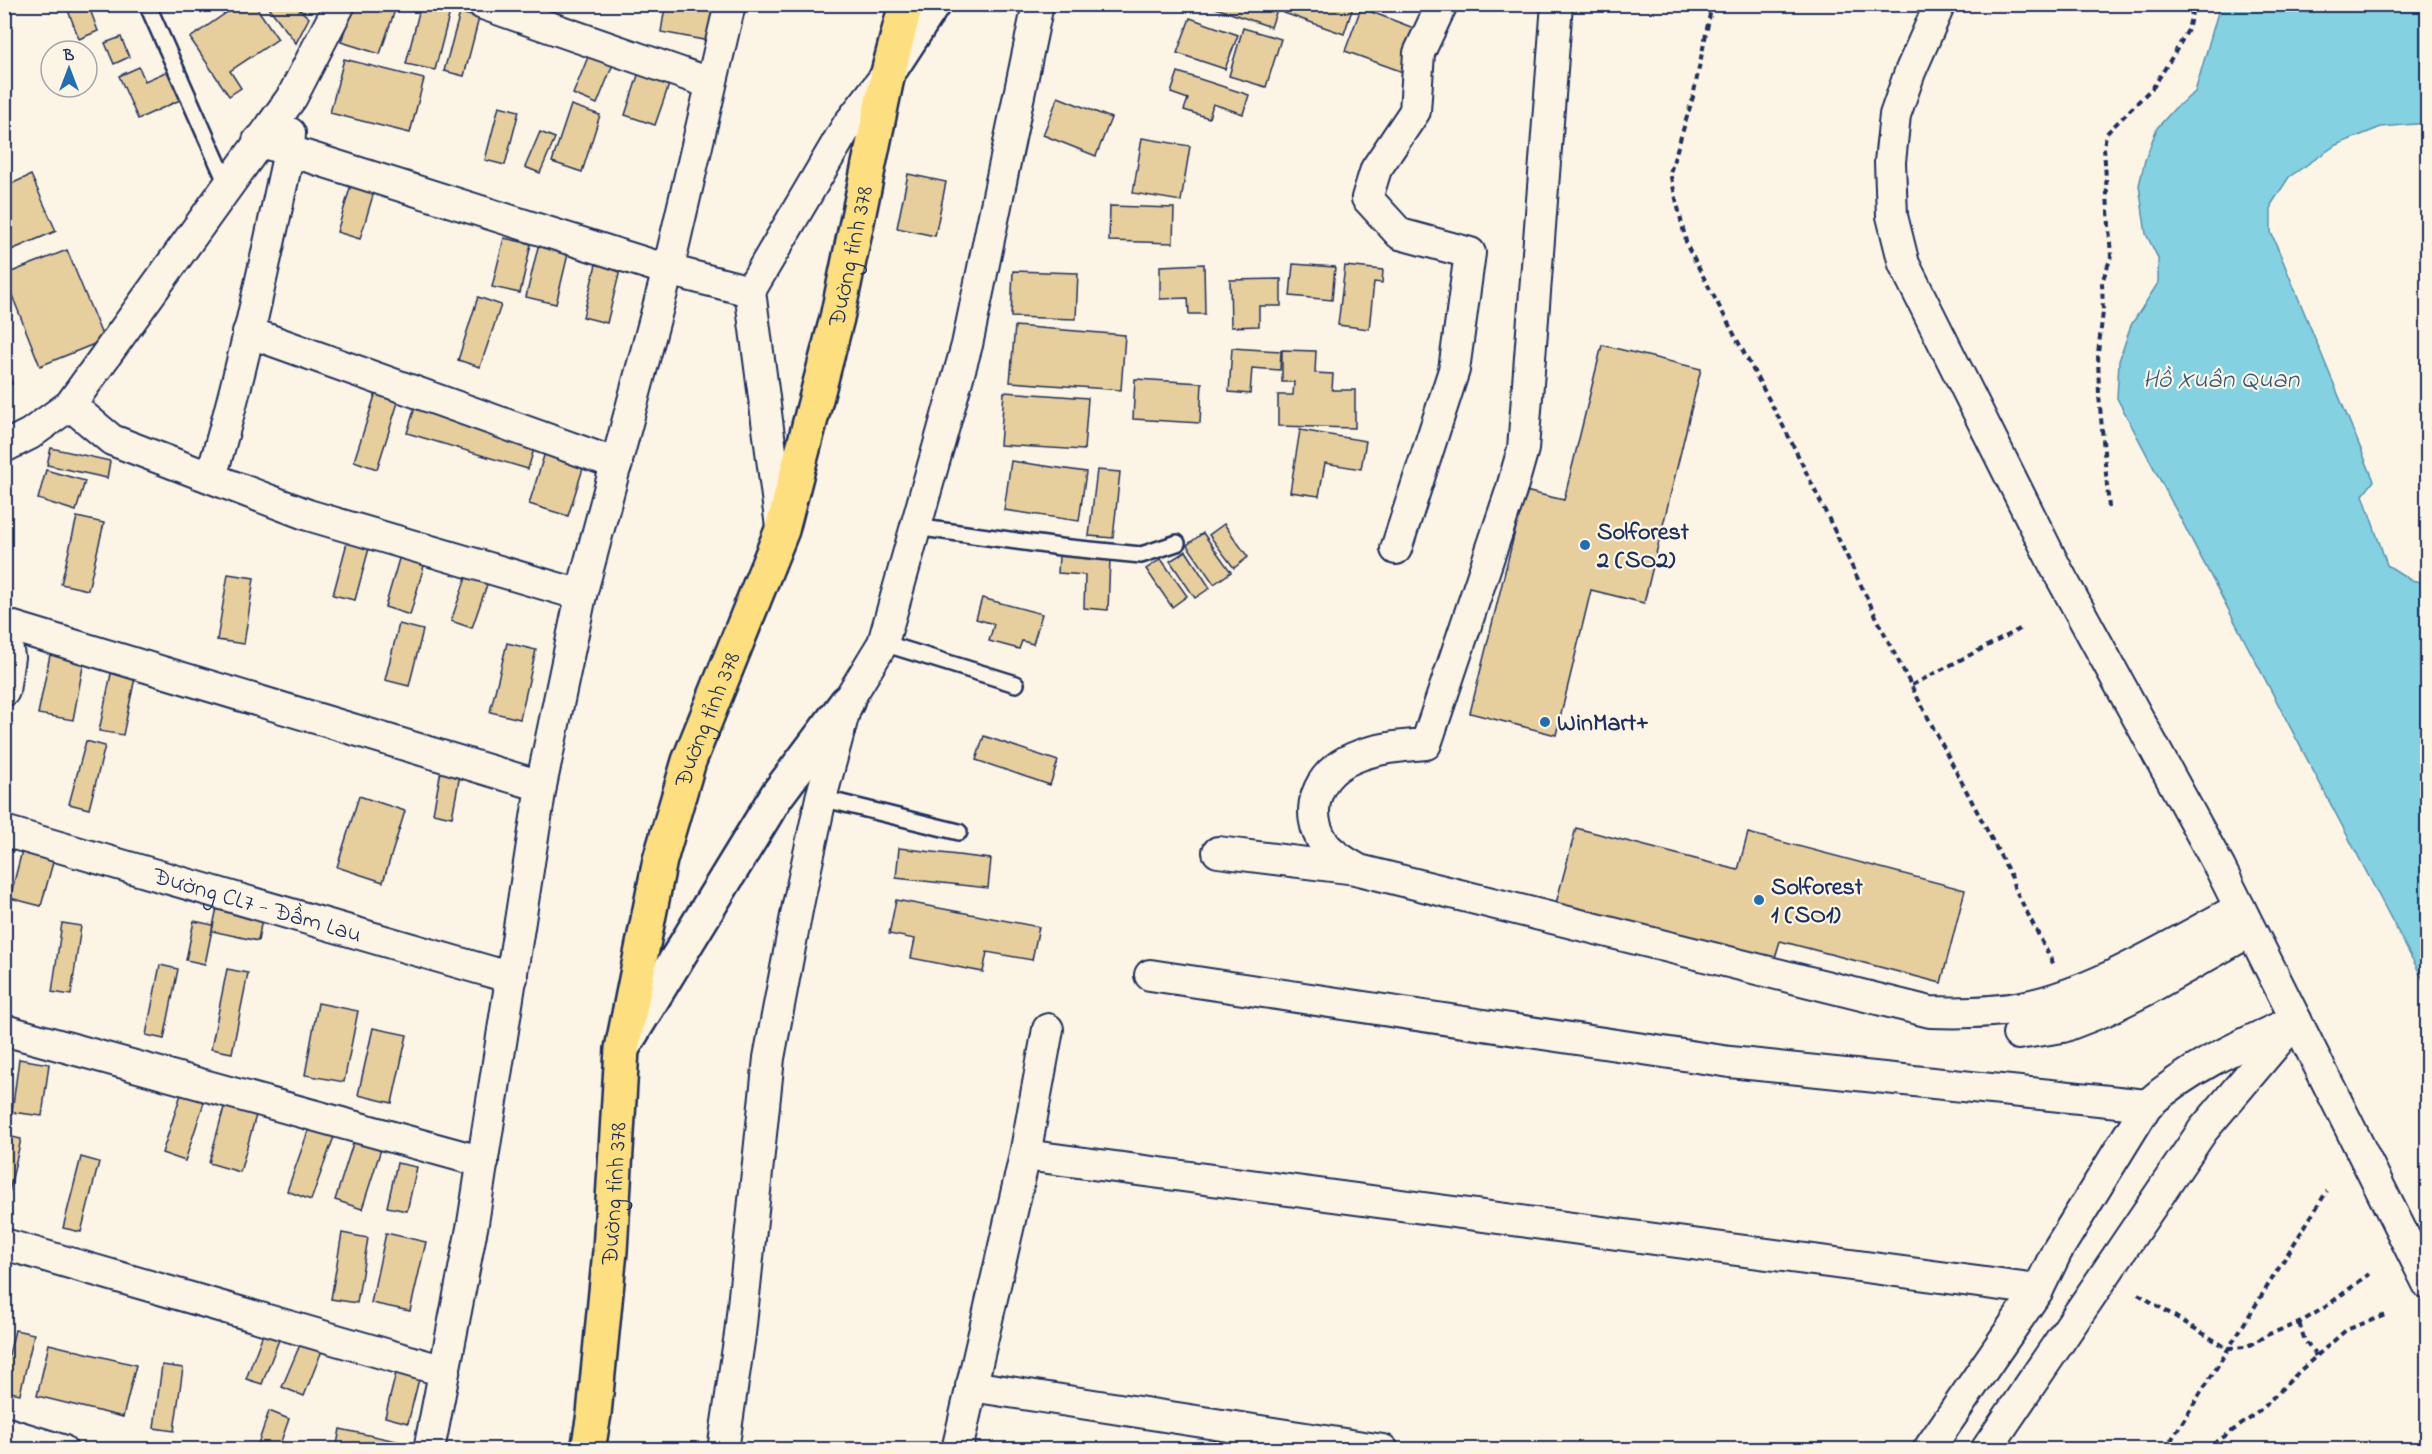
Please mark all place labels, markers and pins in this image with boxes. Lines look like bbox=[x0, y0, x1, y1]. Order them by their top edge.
place label: Solforest 2 (SO2) bbox=[1596, 516, 1690, 579]
marker: Solforest 2 (SO2) bbox=[1578, 538, 1592, 552]
place label: WinMart+ bbox=[1557, 707, 1649, 742]
marker: WinMart+ bbox=[1538, 715, 1552, 729]
place label: Solforest 1 (SO1) bbox=[1771, 871, 1864, 934]
marker: Solforest 1 (SO1) bbox=[1752, 893, 1766, 907]

